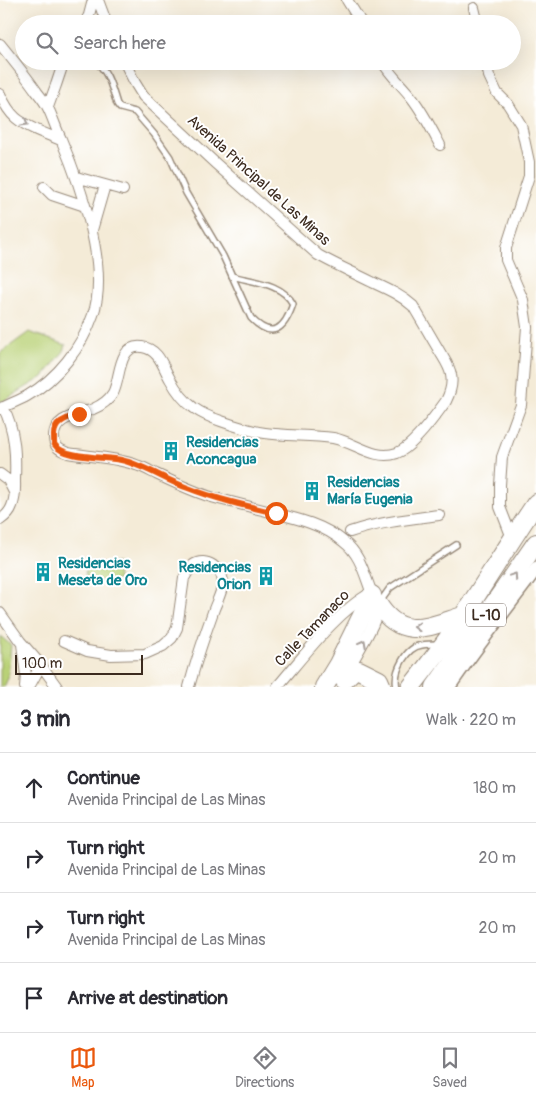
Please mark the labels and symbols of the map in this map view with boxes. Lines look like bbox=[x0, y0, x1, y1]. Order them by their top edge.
street label: Avenida Principal de Las Minas bbox=[183, 111, 334, 250]
one-way arrow bbox=[20, 117, 29, 127]
route end bbox=[68, 403, 91, 426]
place label: Residencias Aconcagua bbox=[186, 433, 259, 469]
building icon: Residencias Aconcagua bbox=[160, 440, 182, 462]
place label: Residencias María Eugenia bbox=[327, 473, 413, 509]
building icon: Residencias María Eugenia bbox=[301, 480, 323, 502]
route start bbox=[265, 502, 288, 525]
place label: Residencias Meseta de Oro bbox=[58, 554, 147, 590]
place label: Residencias Orion bbox=[178, 558, 252, 594]
building icon: Residencias Meseta de Oro bbox=[32, 561, 54, 583]
building icon: Residencias Orion bbox=[255, 565, 277, 587]
one-way arrow bbox=[508, 572, 517, 581]
street label: Calle Tamanaco bbox=[271, 586, 354, 671]
road number: L-10 bbox=[466, 604, 506, 626]
one-way arrow bbox=[412, 622, 420, 632]
one-way arrow bbox=[357, 639, 367, 648]
scale bar bbox=[15, 652, 142, 675]

